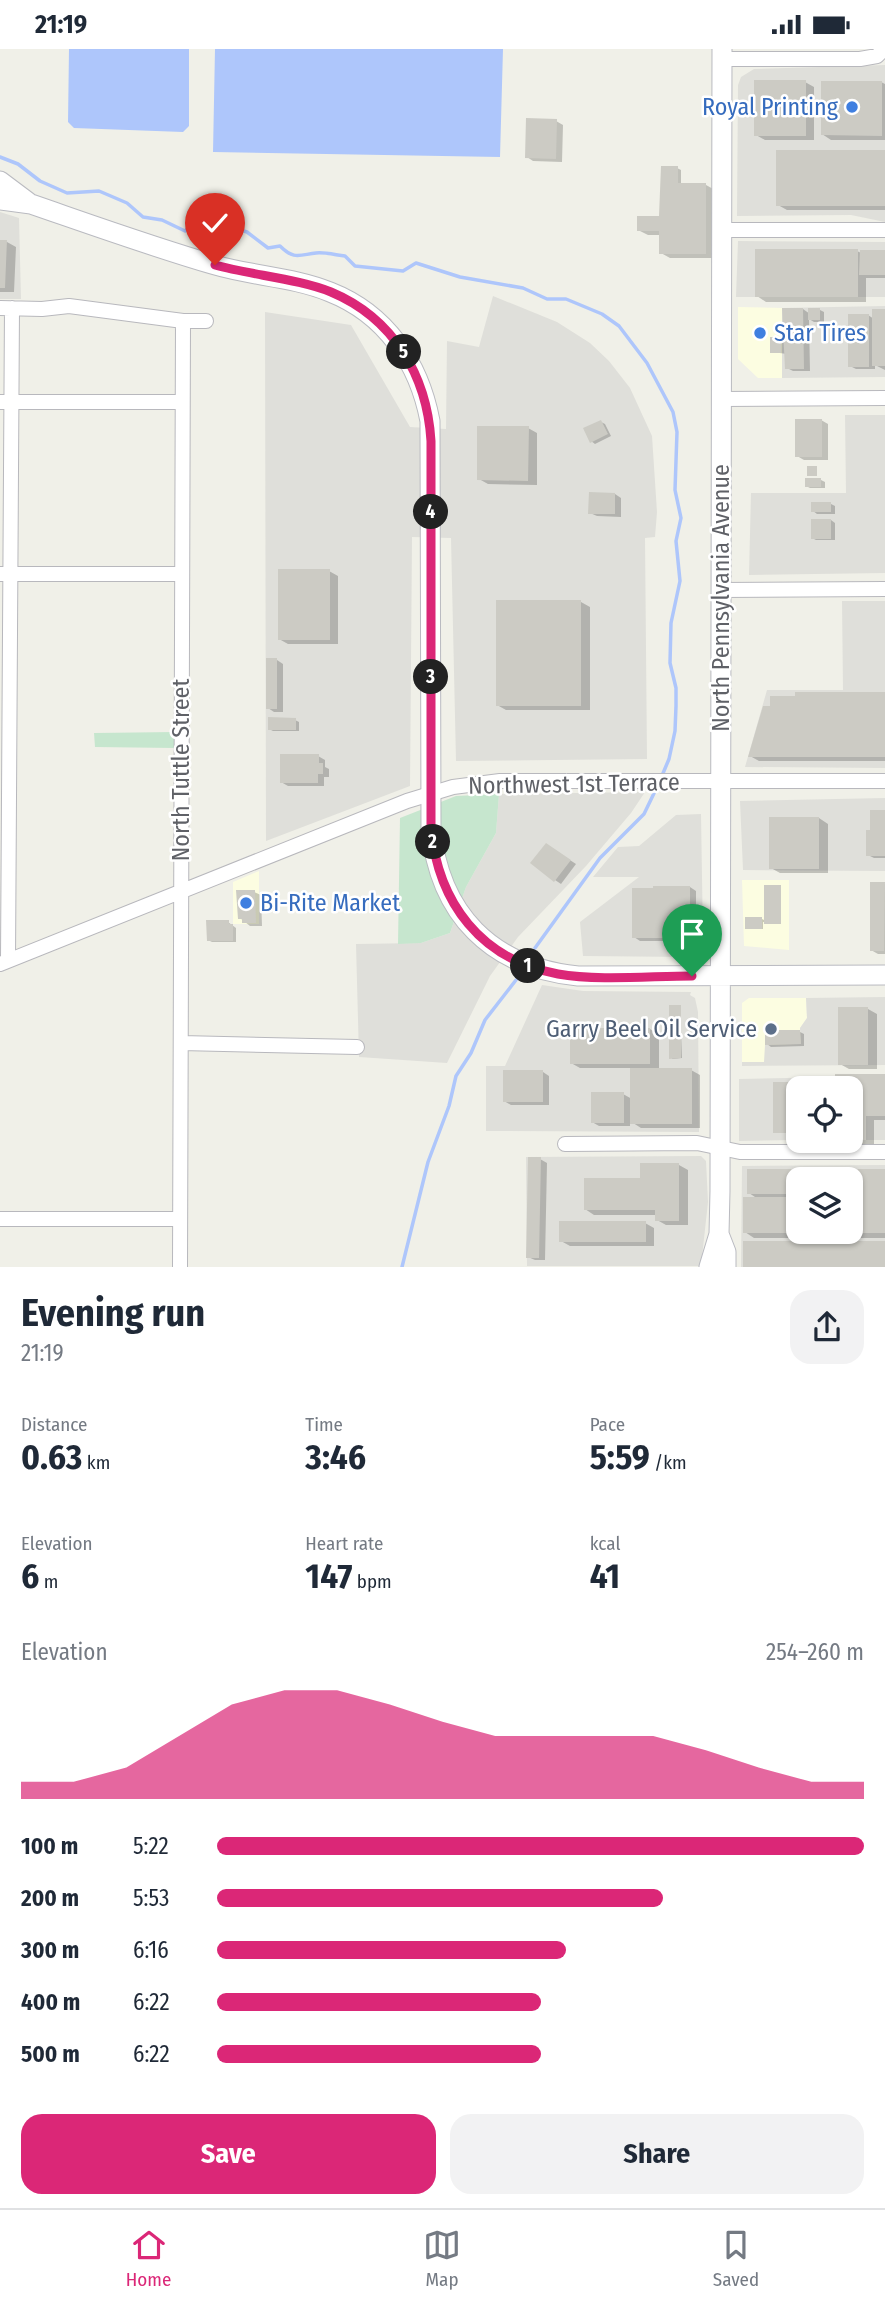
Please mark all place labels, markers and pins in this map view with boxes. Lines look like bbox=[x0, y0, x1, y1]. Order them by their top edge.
place label: Royal Printing bbox=[702, 93, 839, 121]
marker: Royal Printing bbox=[844, 99, 860, 115]
pin bbox=[185, 193, 245, 265]
place label: Star Tires bbox=[774, 319, 866, 347]
marker: Star Tires bbox=[752, 325, 768, 341]
pin: 5 bbox=[386, 335, 422, 369]
pin: 4 bbox=[414, 495, 448, 529]
pin: 3 bbox=[414, 659, 448, 695]
pin: 2 bbox=[416, 825, 450, 859]
place label: Bi-Rite Market bbox=[260, 889, 400, 917]
marker: Bi-Rite Market bbox=[238, 895, 254, 911]
pin bbox=[662, 904, 722, 976]
pin: 1 bbox=[510, 949, 546, 983]
place label: Garry Beel Oil Service bbox=[546, 1015, 757, 1043]
marker: Garry Beel Oil Service bbox=[763, 1021, 779, 1037]

